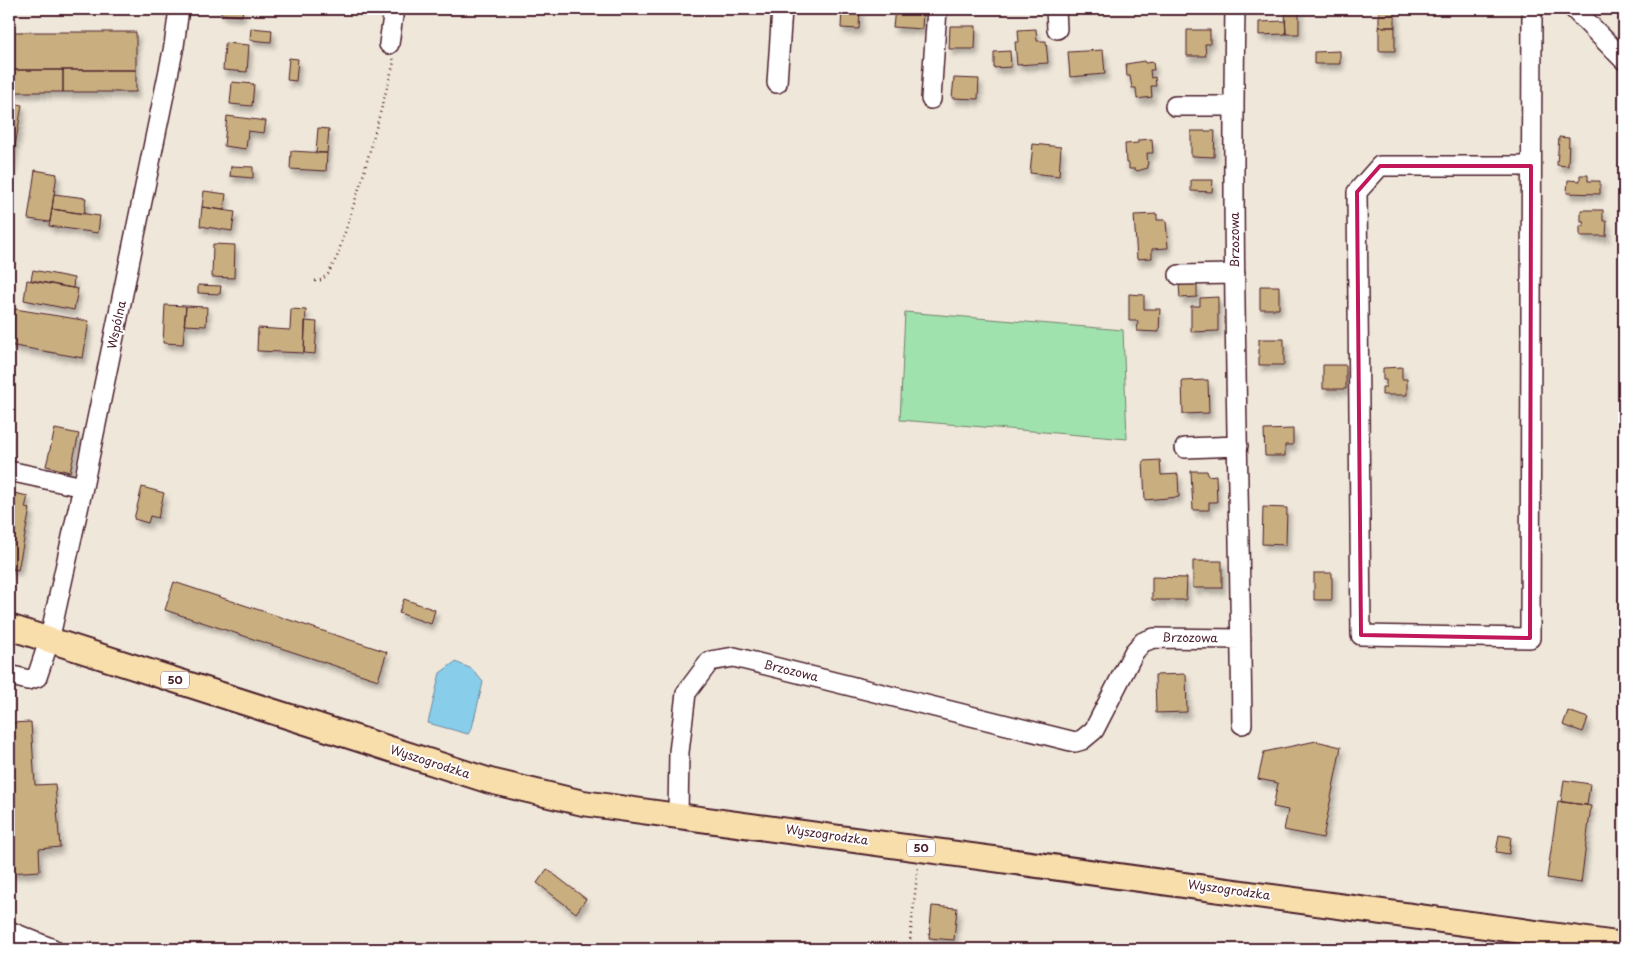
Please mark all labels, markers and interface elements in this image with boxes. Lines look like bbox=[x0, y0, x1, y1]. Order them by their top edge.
street label: Brzozowa bbox=[1225, 212, 1243, 268]
street label: Wspólna bbox=[102, 298, 130, 351]
street label: Brzozowa bbox=[1162, 628, 1219, 646]
street label: Brzozowa bbox=[762, 655, 821, 686]
road number: 50 bbox=[161, 672, 189, 688]
street label: Wyszogrodzka bbox=[388, 740, 473, 783]
street label: Wyszogrodzka bbox=[785, 819, 870, 849]
road number: 50 bbox=[907, 840, 935, 856]
street label: Wyszogrodzka bbox=[1187, 874, 1272, 904]

